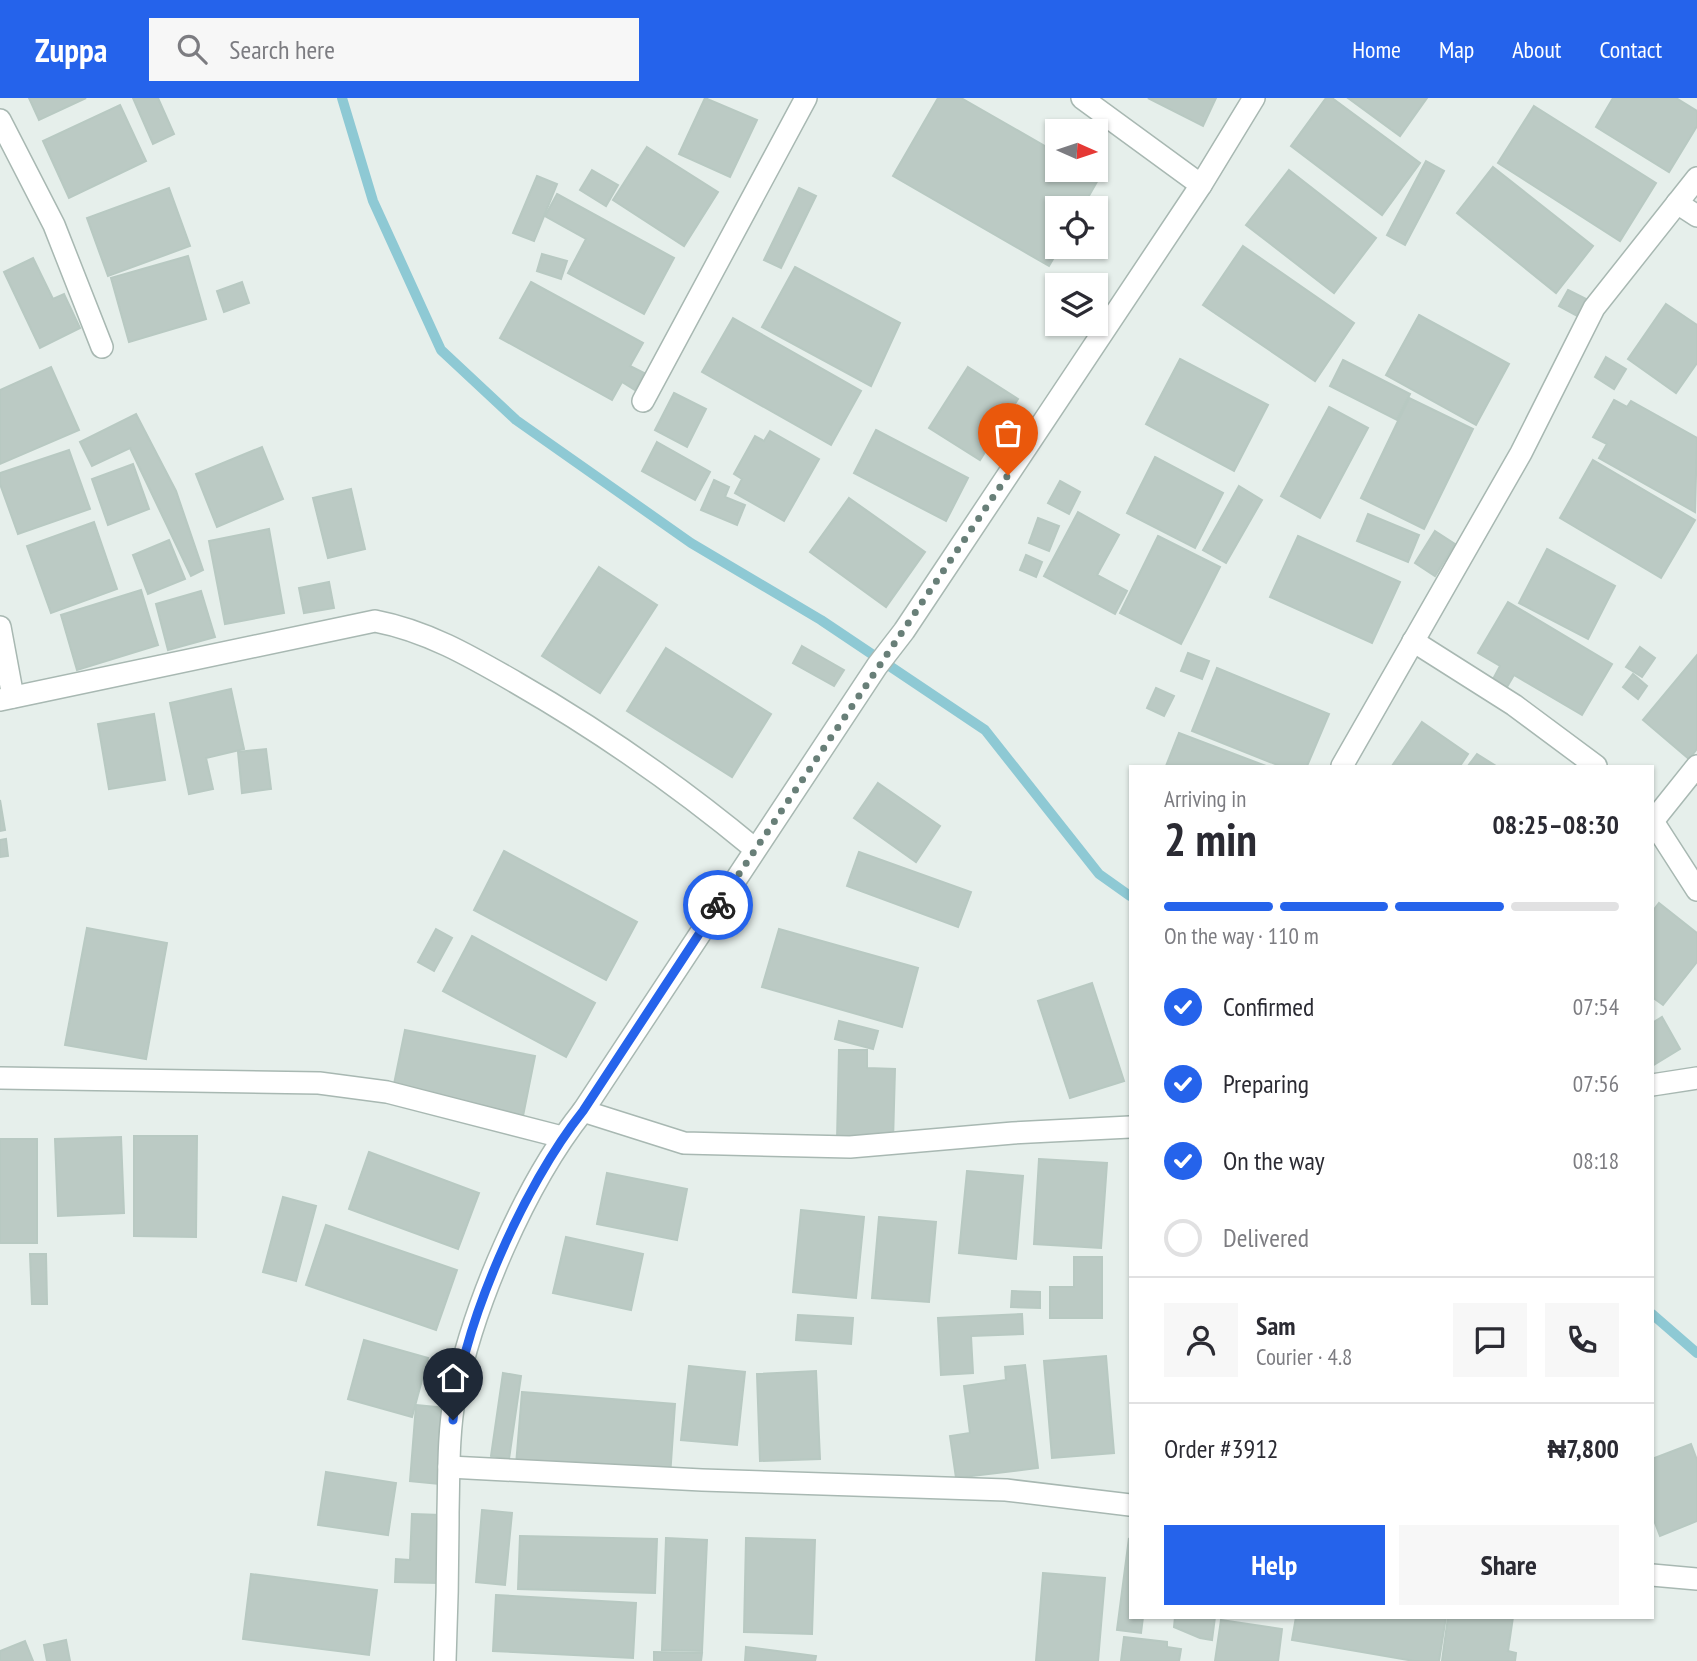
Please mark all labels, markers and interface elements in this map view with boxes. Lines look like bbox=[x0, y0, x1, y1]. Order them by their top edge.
search box bbox=[149, 18, 639, 81]
text: Zuppa bbox=[35, 28, 107, 71]
icon: search bbox=[173, 30, 211, 68]
text: Search here bbox=[229, 33, 335, 66]
text: Home bbox=[1352, 34, 1401, 65]
text: Map bbox=[1439, 34, 1474, 65]
text: About bbox=[1512, 34, 1561, 65]
text: Contact bbox=[1599, 34, 1662, 65]
north arrow bbox=[1045, 119, 1108, 182]
map controls bbox=[1045, 119, 1108, 336]
button: locate bbox=[1045, 196, 1108, 259]
button: layers bbox=[1045, 273, 1108, 336]
pin bbox=[978, 403, 1038, 475]
icon: bag bbox=[989, 414, 1027, 452]
text: Arriving in bbox=[1164, 784, 1246, 813]
text: 08:25–08:30 bbox=[1492, 808, 1619, 841]
text: 2 min bbox=[1164, 809, 1257, 869]
courier bbox=[683, 870, 753, 940]
icon: bike bbox=[699, 886, 737, 924]
text: On the way · 110 m bbox=[1164, 921, 1319, 950]
icon: check bbox=[1164, 988, 1202, 1026]
text: Confirmed bbox=[1223, 990, 1314, 1023]
text: 07:54 bbox=[1573, 992, 1619, 1021]
icon: check bbox=[1164, 1065, 1202, 1103]
text: Preparing bbox=[1223, 1067, 1309, 1100]
text: 07:56 bbox=[1573, 1069, 1619, 1098]
icon: check bbox=[1164, 1142, 1202, 1180]
text: On the way bbox=[1223, 1144, 1325, 1177]
text: 08:18 bbox=[1573, 1146, 1619, 1175]
text: Delivered bbox=[1223, 1221, 1309, 1254]
button: person bbox=[1164, 1303, 1238, 1377]
button: chat bbox=[1453, 1303, 1527, 1377]
button: phone bbox=[1545, 1303, 1619, 1377]
text: Sam bbox=[1256, 1309, 1295, 1342]
text: Courier · 4.8 bbox=[1256, 1342, 1352, 1371]
pin bbox=[423, 1348, 483, 1420]
icon: home bbox=[434, 1359, 472, 1397]
text: Order #3912 bbox=[1164, 1432, 1279, 1465]
text: ₦7,800 bbox=[1547, 1432, 1619, 1465]
button: Help bbox=[1164, 1525, 1385, 1605]
button: Share bbox=[1399, 1525, 1619, 1605]

